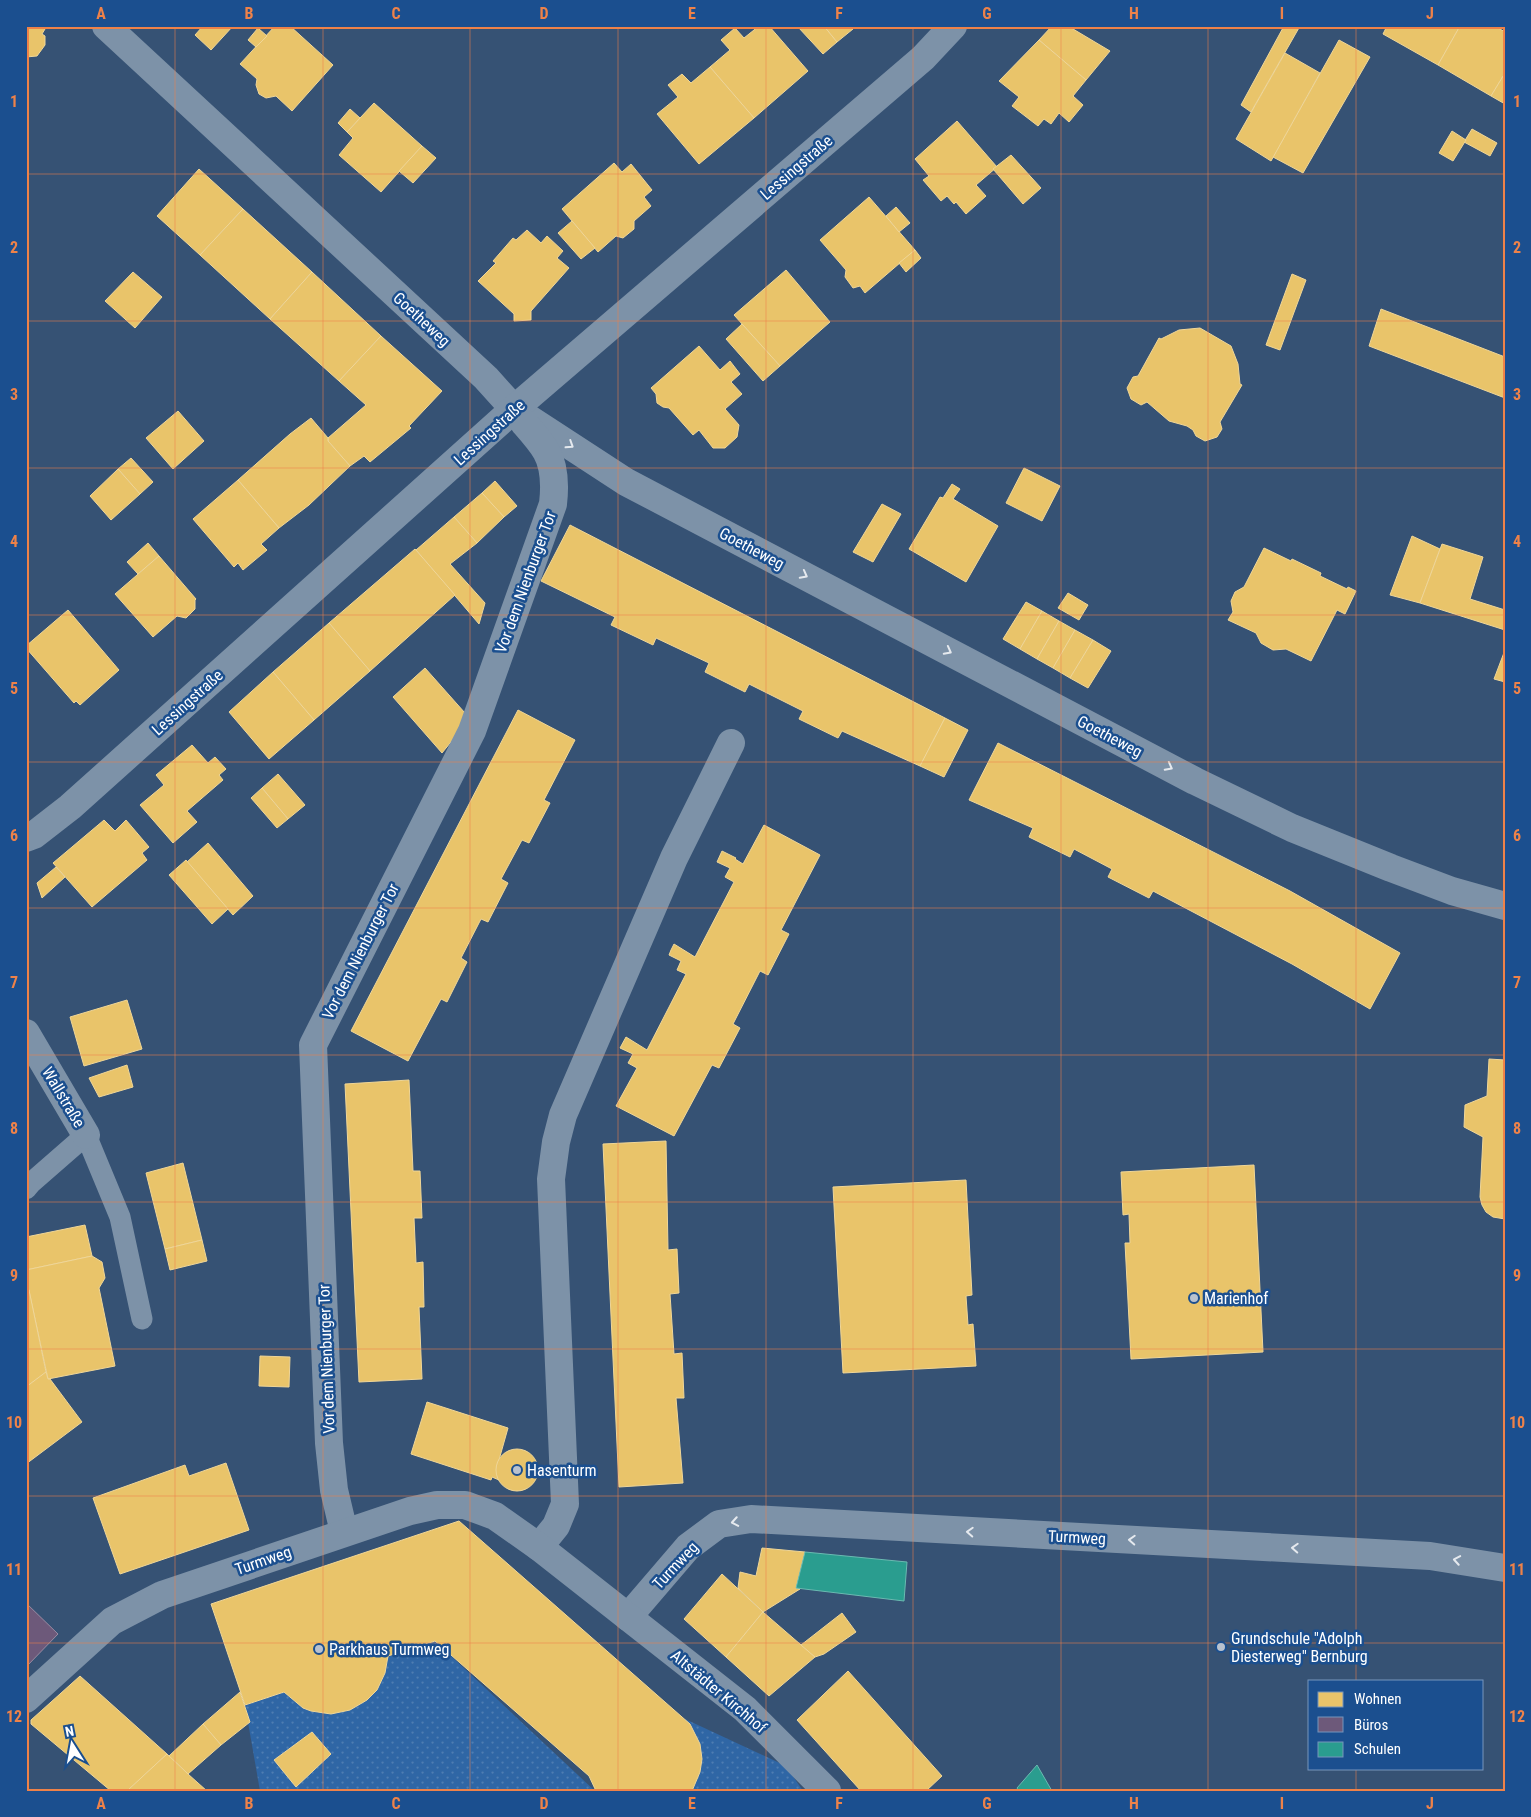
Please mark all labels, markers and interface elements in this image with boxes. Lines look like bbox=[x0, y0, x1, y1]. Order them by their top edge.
text: A bbox=[96, 4, 106, 23]
text: B bbox=[245, 4, 254, 23]
text: C bbox=[391, 4, 401, 23]
text: D bbox=[539, 4, 549, 23]
text: E bbox=[688, 4, 696, 23]
text: F bbox=[835, 4, 843, 23]
text: G bbox=[982, 4, 992, 23]
text: H bbox=[1129, 4, 1139, 23]
text: I bbox=[1280, 4, 1284, 23]
text: J bbox=[1426, 4, 1434, 23]
text: 1 bbox=[10, 92, 18, 111]
text: 1 bbox=[1513, 92, 1521, 111]
street label: Lessingstraße bbox=[756, 131, 836, 204]
text: 2 bbox=[10, 238, 18, 257]
text: 2 bbox=[1513, 238, 1521, 257]
street label: Goetheweg bbox=[389, 288, 454, 350]
text: 3 bbox=[10, 385, 18, 404]
text: 3 bbox=[1513, 385, 1521, 404]
street label: Lessingstraße bbox=[450, 395, 529, 469]
one-way arrow bbox=[565, 439, 574, 449]
street label: Vor dem Nienburger Tor bbox=[491, 509, 560, 656]
street label: Goetheweg bbox=[716, 523, 787, 573]
text: 4 bbox=[10, 532, 18, 551]
text: 4 bbox=[1513, 532, 1521, 551]
one-way arrow bbox=[799, 569, 808, 579]
one-way arrow bbox=[942, 644, 951, 654]
street label: Lessingstraße bbox=[148, 665, 227, 739]
text: 5 bbox=[10, 679, 18, 698]
text: 5 bbox=[1513, 679, 1521, 698]
street label: Goetheweg bbox=[1074, 711, 1145, 761]
one-way arrow bbox=[1164, 761, 1173, 771]
text: 6 bbox=[10, 826, 18, 845]
text: 6 bbox=[1513, 826, 1521, 845]
street label: Vor dem Nienburger Tor bbox=[318, 880, 403, 1022]
text: 7 bbox=[10, 973, 18, 992]
text: 7 bbox=[1513, 973, 1521, 992]
street label: Wallstraße bbox=[38, 1064, 89, 1131]
text: 8 bbox=[10, 1119, 18, 1138]
text: 8 bbox=[1513, 1119, 1521, 1138]
text: 9 bbox=[10, 1266, 18, 1285]
text: 9 bbox=[1513, 1266, 1521, 1285]
street label: Vor dem Nienburger Tor bbox=[314, 1284, 339, 1434]
place label: Marienhof bbox=[1204, 1289, 1268, 1308]
marker: Marienhof bbox=[1188, 1292, 1200, 1304]
text: 10 bbox=[6, 1413, 22, 1432]
text: 10 bbox=[1509, 1413, 1525, 1432]
place label: Hasenturm bbox=[527, 1461, 597, 1480]
marker: Hasenturm bbox=[511, 1464, 523, 1476]
one-way arrow bbox=[730, 1516, 739, 1526]
one-way arrow bbox=[966, 1526, 974, 1537]
street label: Turmweg bbox=[1048, 1526, 1106, 1549]
one-way arrow bbox=[1128, 1535, 1136, 1546]
street label: Turmweg bbox=[649, 1538, 702, 1593]
street label: Turmweg bbox=[233, 1542, 294, 1579]
one-way arrow bbox=[1290, 1543, 1298, 1554]
one-way arrow bbox=[1452, 1556, 1461, 1566]
text: 11 bbox=[6, 1560, 22, 1579]
text: 11 bbox=[1509, 1560, 1525, 1579]
place label: Grundschule "Adolph Diesterweg" Bernburg bbox=[1231, 1629, 1368, 1666]
place label: Parkhaus Turmweg bbox=[329, 1640, 449, 1659]
marker: Grundschule "Adolph Diesterweg" Bernburg bbox=[1215, 1641, 1227, 1653]
marker: Parkhaus Turmweg bbox=[313, 1643, 325, 1655]
street label: Altstädter Kirchhof bbox=[667, 1646, 770, 1737]
legend bbox=[1308, 1680, 1484, 1770]
text: Wohnen bbox=[1354, 1690, 1402, 1708]
text: 12 bbox=[6, 1707, 22, 1726]
text: 12 bbox=[1509, 1707, 1525, 1726]
text: Büros bbox=[1354, 1716, 1388, 1734]
north arrow bbox=[48, 1720, 98, 1770]
text: N bbox=[64, 1723, 75, 1740]
text: Schulen bbox=[1354, 1740, 1401, 1758]
text: A bbox=[96, 1794, 106, 1813]
text: B bbox=[245, 1794, 254, 1813]
text: C bbox=[391, 1794, 401, 1813]
text: D bbox=[539, 1794, 549, 1813]
text: E bbox=[688, 1794, 696, 1813]
text: F bbox=[835, 1794, 843, 1813]
text: G bbox=[982, 1794, 992, 1813]
text: H bbox=[1129, 1794, 1139, 1813]
text: I bbox=[1280, 1794, 1284, 1813]
text: J bbox=[1426, 1794, 1434, 1813]

